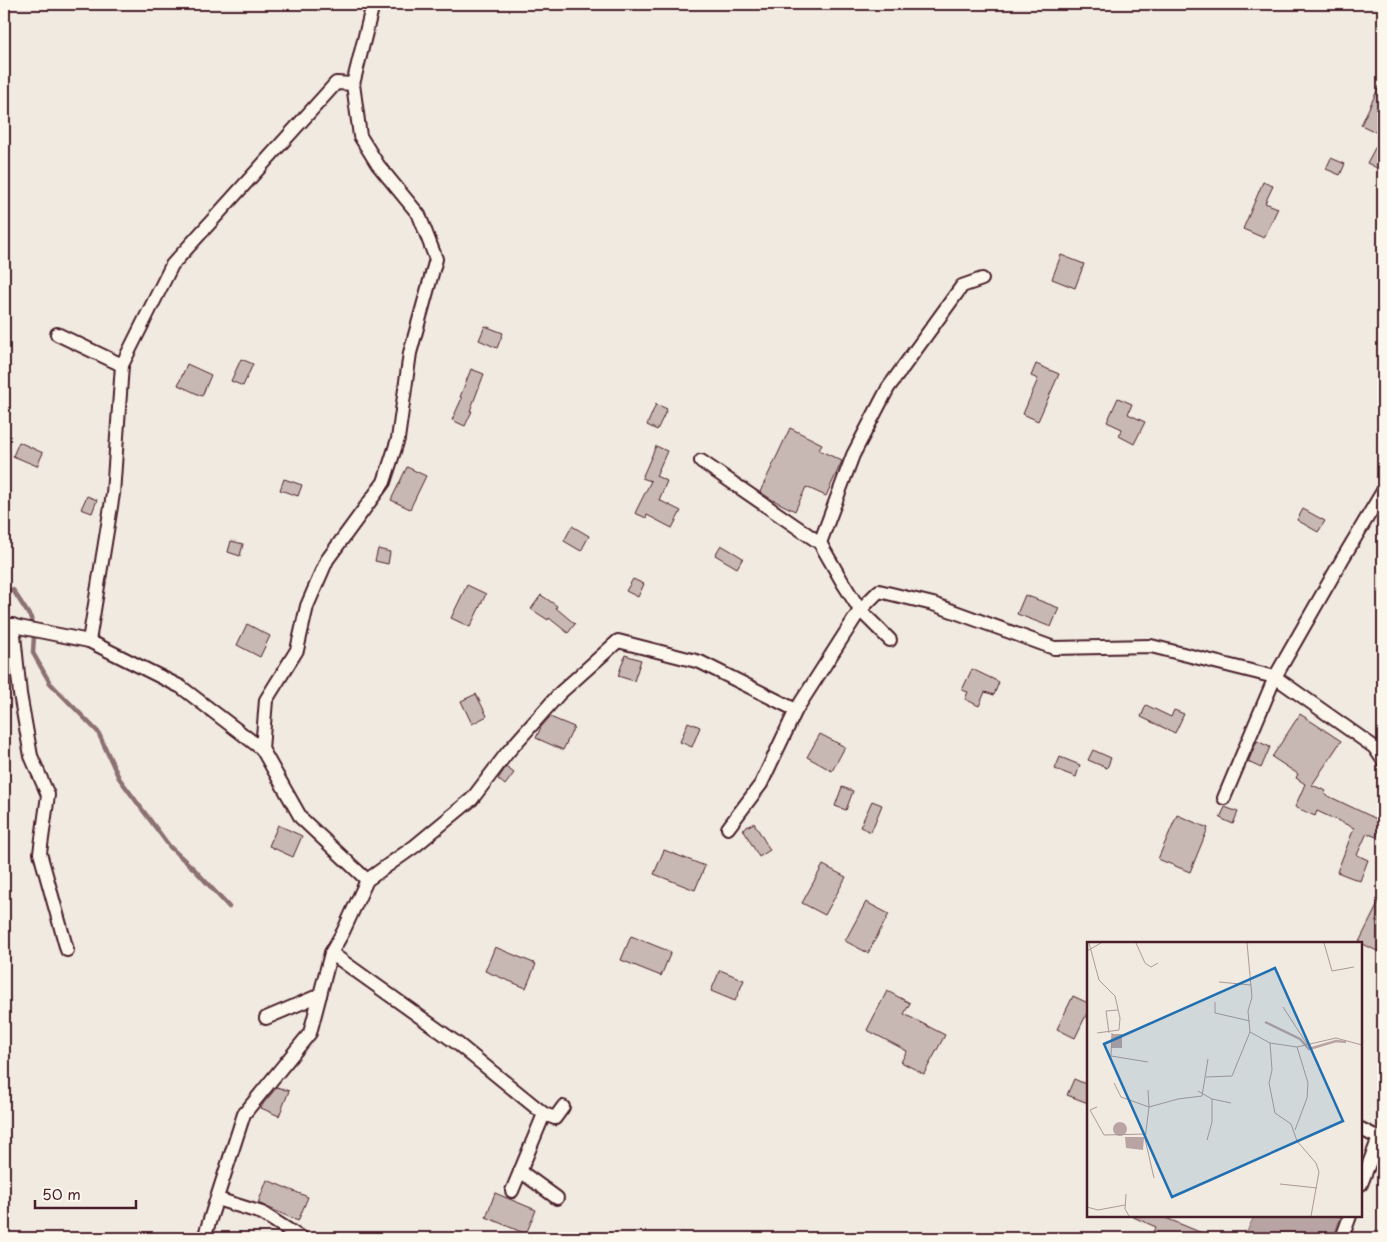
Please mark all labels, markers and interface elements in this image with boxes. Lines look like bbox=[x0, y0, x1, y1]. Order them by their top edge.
inset map bbox=[1087, 942, 1362, 1217]
scale bar bbox=[35, 1177, 136, 1209]
text: 50 m bbox=[42, 1182, 81, 1205]

